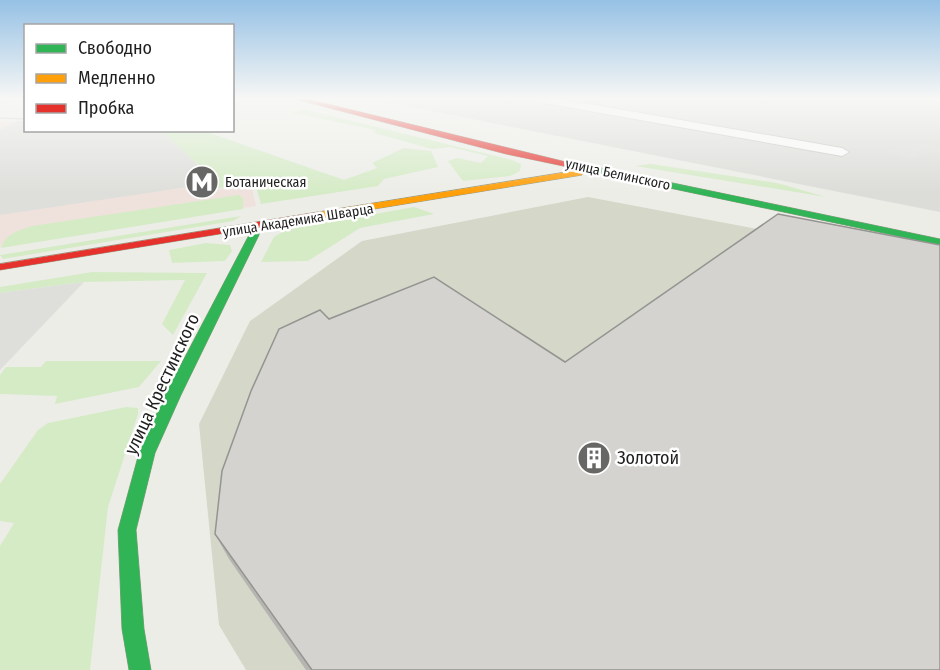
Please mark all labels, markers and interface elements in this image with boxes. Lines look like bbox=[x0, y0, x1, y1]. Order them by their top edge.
legend bbox=[24, 24, 234, 132]
text: Свободно bbox=[78, 37, 152, 59]
text: Медленно bbox=[78, 67, 156, 89]
text: Пробка bbox=[78, 97, 134, 119]
street label: улица Белинского bbox=[564, 155, 672, 194]
metro station icon: Ботаническая bbox=[184, 164, 220, 200]
place label: Ботаническая bbox=[225, 174, 306, 191]
street label: улица Академика Шварца bbox=[221, 200, 375, 241]
street label: улица Крестинского bbox=[120, 310, 204, 458]
building icon: Золотой bbox=[576, 440, 612, 476]
place label: Золотой bbox=[617, 447, 679, 469]

